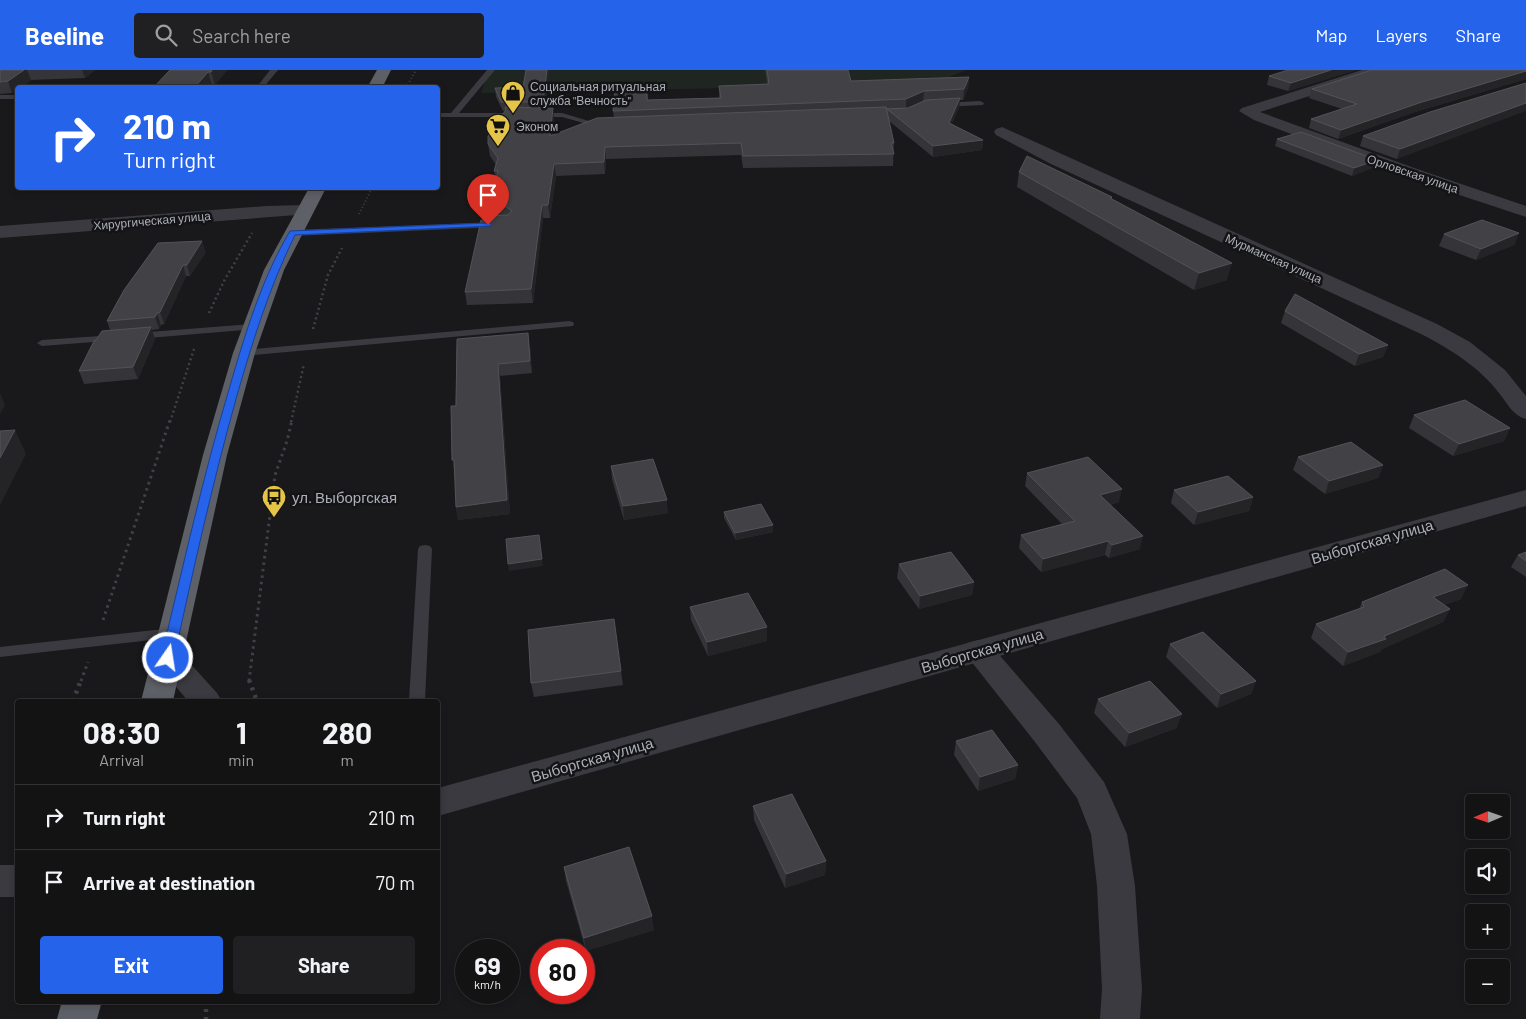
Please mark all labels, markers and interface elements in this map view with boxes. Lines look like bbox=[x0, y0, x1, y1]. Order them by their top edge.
search box bbox=[134, 13, 484, 58]
text: Beeline bbox=[25, 21, 104, 50]
icon: search bbox=[152, 21, 180, 49]
text: Search here bbox=[192, 24, 291, 47]
text: Map bbox=[1315, 24, 1347, 46]
text: Layers bbox=[1375, 24, 1428, 46]
text: Share bbox=[1456, 24, 1501, 46]
place label: Социальная ритуальная служба "Вечность" bbox=[530, 79, 666, 108]
shop icon: Социальная ритуальная служба "Вечность" bbox=[500, 80, 526, 114]
text: 210 m bbox=[123, 104, 211, 146]
icon: right bbox=[40, 105, 105, 170]
supermarket icon: Эконом bbox=[485, 113, 511, 147]
place label: Эконом bbox=[516, 119, 558, 133]
text: Turn right bbox=[123, 146, 216, 172]
street label: Орловская улица bbox=[1365, 151, 1461, 196]
pin bbox=[467, 174, 509, 225]
icon: arrive bbox=[474, 181, 502, 209]
street label: Хирургическая улица bbox=[93, 208, 212, 233]
street label: Мурманская улица bbox=[1223, 230, 1325, 287]
bus stop icon: ул. Выборгская bbox=[261, 484, 287, 518]
place label: ул. Выборгская bbox=[292, 488, 397, 506]
street label: Выборгская улица bbox=[1309, 515, 1436, 567]
street label: Выборгская улица bbox=[919, 624, 1046, 676]
position arrow bbox=[141, 631, 193, 683]
text: 08:30 bbox=[83, 714, 160, 750]
text: 1 bbox=[236, 714, 247, 750]
text: 280 bbox=[322, 714, 372, 750]
street label: Выборгская улица bbox=[529, 733, 656, 785]
text: Arrival bbox=[99, 750, 144, 769]
text: min bbox=[228, 750, 254, 769]
text: m bbox=[340, 750, 354, 769]
north arrow bbox=[1465, 794, 1510, 839]
map controls bbox=[1465, 794, 1510, 1004]
icon: right bbox=[40, 803, 68, 831]
text: Turn right bbox=[83, 806, 165, 829]
text: 210 m bbox=[368, 806, 415, 829]
button: sound bbox=[1465, 849, 1510, 894]
icon: arrive bbox=[40, 868, 68, 896]
text: Arrive at destination bbox=[83, 871, 255, 894]
text: 70 m bbox=[376, 871, 415, 894]
button: + bbox=[1465, 904, 1510, 949]
button: Exit bbox=[40, 936, 223, 994]
button: Share bbox=[233, 936, 415, 994]
speed limit sign: 80 bbox=[530, 939, 595, 1004]
text: 69 bbox=[474, 950, 501, 980]
button: − bbox=[1465, 959, 1510, 1004]
text: km/h bbox=[474, 977, 501, 991]

